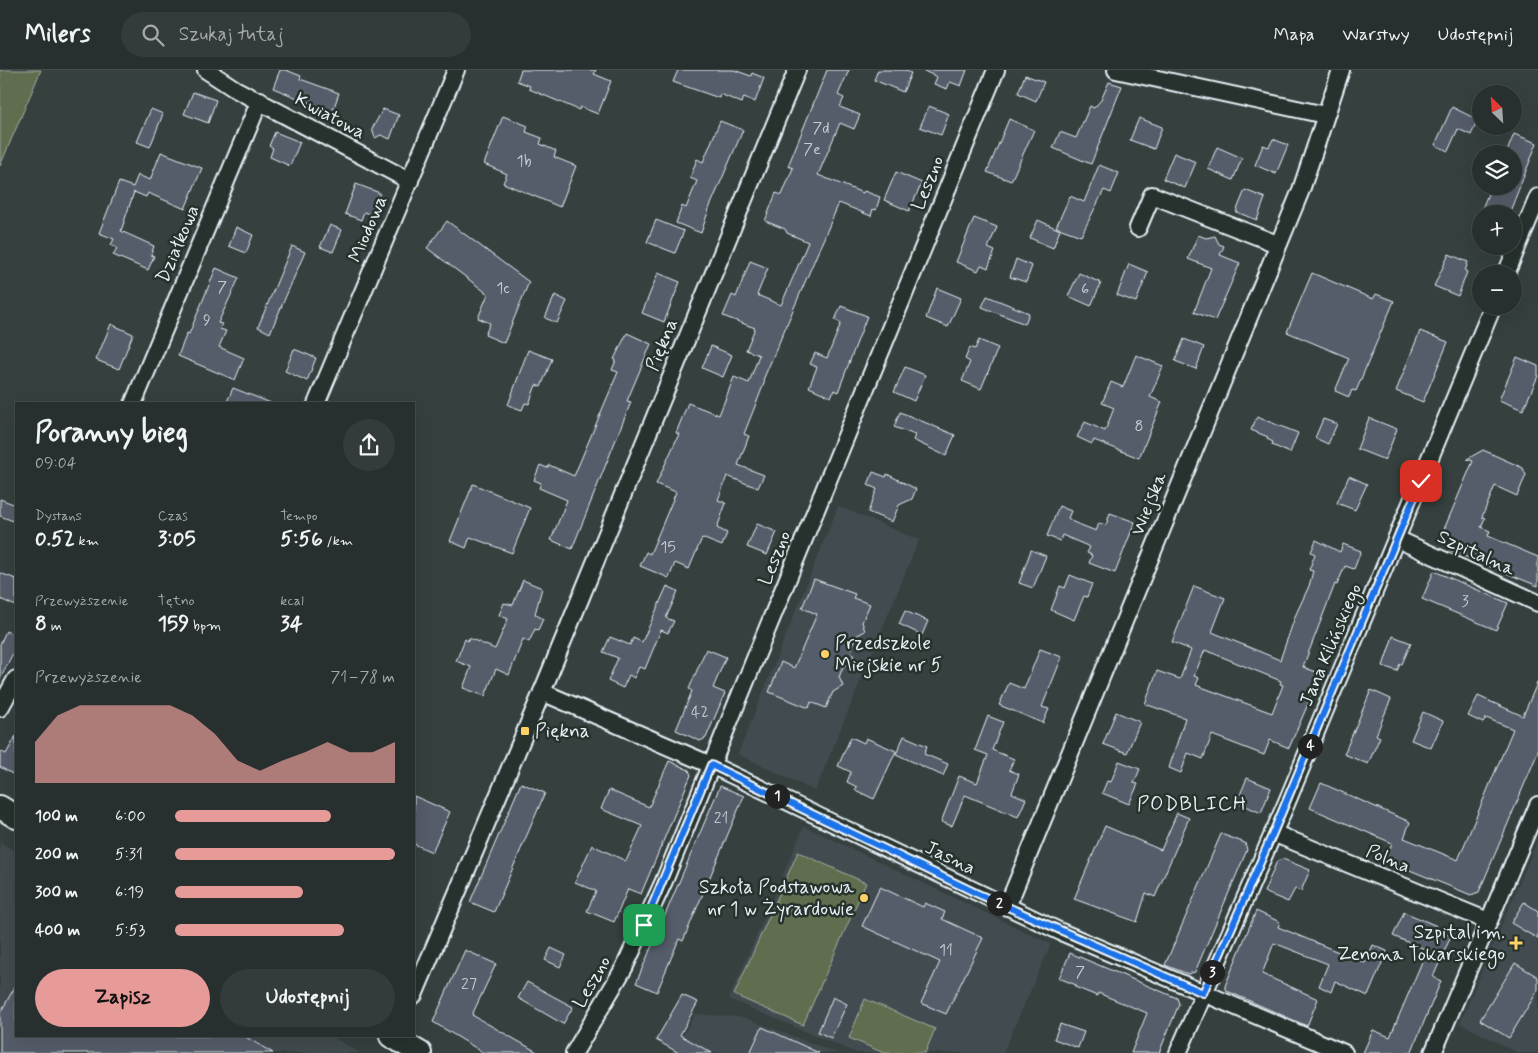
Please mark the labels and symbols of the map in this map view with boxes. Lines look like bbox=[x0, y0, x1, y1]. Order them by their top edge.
north arrow bbox=[1472, 85, 1522, 135]
street label: Kwiatowa bbox=[290, 87, 370, 145]
house number: 7d bbox=[812, 118, 830, 139]
house number: 7e bbox=[803, 139, 821, 160]
house number: 1b bbox=[516, 151, 532, 172]
street label: Leszno bbox=[906, 152, 950, 214]
street label: Miodowa bbox=[343, 192, 393, 266]
street label: Działkowa bbox=[150, 201, 206, 287]
house number: 7 bbox=[217, 277, 227, 298]
house number: 1c bbox=[496, 278, 510, 299]
house number: 6 bbox=[1081, 279, 1089, 300]
house number: 9 bbox=[203, 310, 211, 331]
street label: Piękna bbox=[640, 315, 684, 375]
house number: 8 bbox=[1134, 416, 1144, 437]
pin bbox=[1400, 460, 1442, 502]
street label: Wiejska bbox=[1125, 468, 1174, 540]
street label: Szpitalna bbox=[1433, 524, 1519, 582]
street label: Leszno bbox=[753, 527, 797, 589]
house number: 15 bbox=[660, 537, 676, 558]
street label: Jana Kilińskiego bbox=[1294, 580, 1370, 711]
house number: 3 bbox=[1461, 591, 1469, 612]
place label: Przedszkole Miejskie nr 5 bbox=[835, 631, 942, 679]
marker: Przedszkole Miejskie nr 5 bbox=[819, 648, 831, 660]
house number: 42 bbox=[691, 702, 709, 723]
place label: Piękna bbox=[535, 719, 590, 744]
marker: Piękna bbox=[519, 725, 531, 737]
pin: 4 bbox=[1298, 734, 1322, 758]
pin: 1 bbox=[764, 784, 790, 808]
district label: PODBLICH bbox=[1137, 791, 1247, 818]
house number: 21 bbox=[714, 808, 728, 829]
street label: Jasna bbox=[921, 835, 979, 881]
street label: Polna bbox=[1362, 839, 1414, 879]
place label: Szkoła Podstawowa nr 1 w Żyrardowie bbox=[699, 875, 855, 923]
pin: 2 bbox=[986, 890, 1012, 916]
marker: Szkoła Podstawowa nr 1 w Żyrardowie bbox=[858, 892, 870, 904]
pin bbox=[623, 904, 665, 946]
place label: Szpital im. Zenona Tokarskiego bbox=[1337, 920, 1505, 969]
marker: Szpital im. Zenona Tokarskiego bbox=[1509, 936, 1523, 950]
house number: 11 bbox=[939, 940, 953, 961]
street label: Leszno bbox=[567, 951, 617, 1013]
pin: 3 bbox=[1200, 960, 1224, 984]
house number: 7 bbox=[1075, 962, 1085, 983]
house number: 27 bbox=[461, 974, 477, 995]

